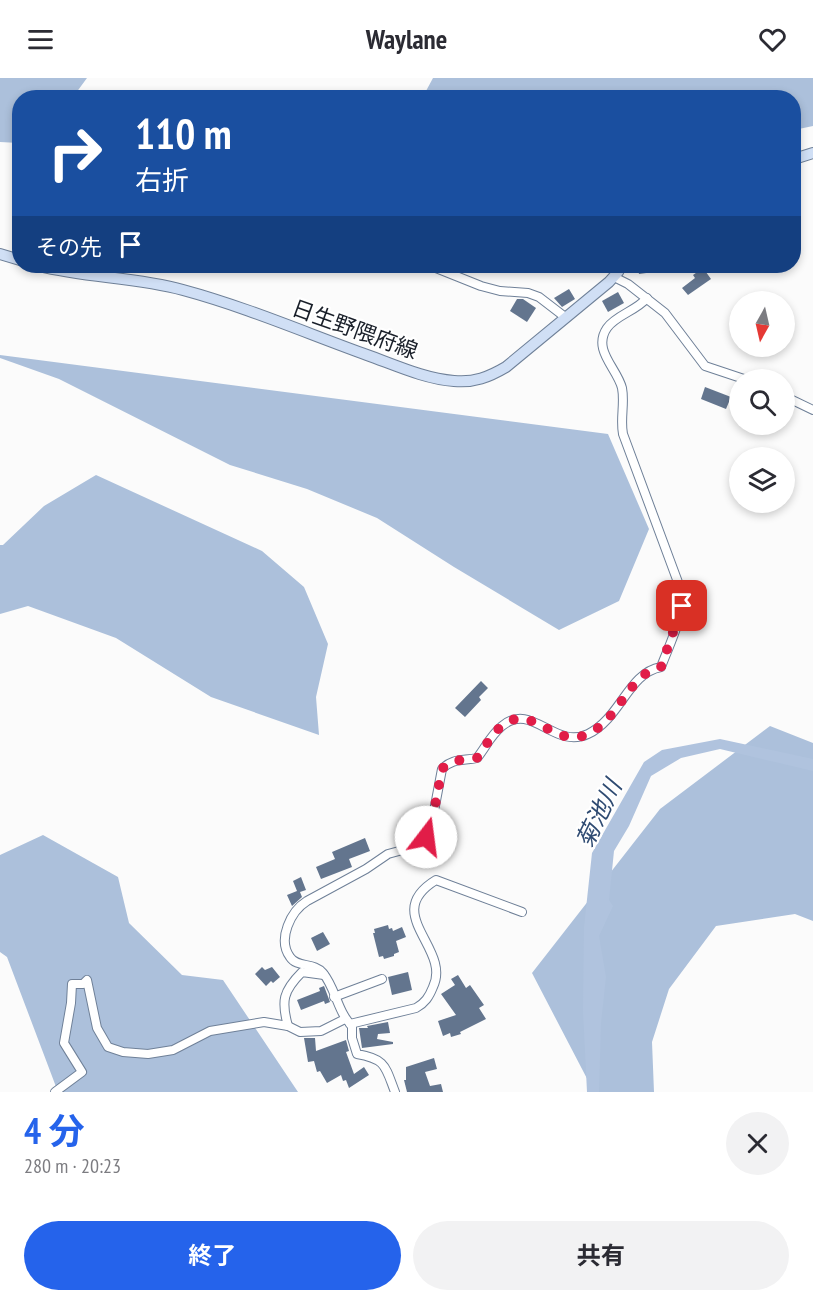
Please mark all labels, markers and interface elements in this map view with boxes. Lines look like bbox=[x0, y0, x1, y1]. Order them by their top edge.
text: Waylane bbox=[366, 22, 447, 56]
icon: menu bbox=[24, 23, 57, 56]
icon: heart bbox=[756, 23, 789, 56]
text: 110 m bbox=[135, 106, 232, 161]
icon: right bbox=[36, 114, 114, 192]
text: 右折 bbox=[135, 163, 189, 197]
icon: arrive bbox=[114, 228, 147, 261]
text: その先 bbox=[36, 233, 102, 261]
north arrow bbox=[729, 291, 795, 357]
map controls bbox=[729, 291, 795, 513]
street label: 日生野隈府線 bbox=[288, 293, 422, 365]
button: search bbox=[729, 369, 795, 435]
button: layers bbox=[729, 447, 795, 513]
pin bbox=[656, 580, 707, 631]
icon: arrive bbox=[665, 589, 698, 622]
water label: 菊池川 bbox=[569, 772, 630, 853]
position arrow bbox=[394, 805, 458, 869]
text: 4 分 bbox=[24, 1107, 85, 1154]
button: close bbox=[726, 1112, 789, 1175]
text: 280 m · 20:23 bbox=[24, 1153, 121, 1179]
button: 終了 bbox=[24, 1221, 401, 1290]
button: 共有 bbox=[413, 1221, 789, 1290]

